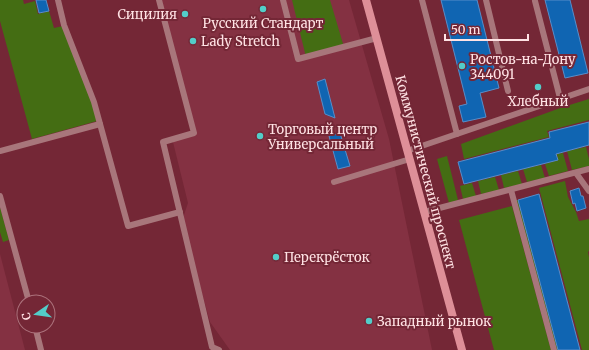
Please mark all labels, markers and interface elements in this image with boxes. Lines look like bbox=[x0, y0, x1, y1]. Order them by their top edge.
marker: Русский Стандарт bbox=[258, 4, 268, 14]
place label: Сицилия bbox=[117, 6, 177, 23]
marker: Сицилия bbox=[180, 9, 190, 19]
place label: Русский Стандарт bbox=[203, 15, 323, 32]
scale bar bbox=[445, 16, 528, 42]
text: 50 m bbox=[451, 22, 480, 37]
place label: Lady Stretch bbox=[201, 33, 280, 50]
marker: Lady Stretch bbox=[188, 36, 198, 46]
place label: Ростов-на-Дону 344091 bbox=[470, 51, 576, 83]
marker: Ростов-на-Дону 344091 bbox=[457, 61, 467, 71]
street label: Коммунистический проспект bbox=[391, 73, 460, 271]
marker: Хлебный bbox=[533, 82, 543, 92]
place label: Хлебный bbox=[508, 93, 568, 110]
place label: Торговый центр Универсальный bbox=[267, 121, 377, 153]
marker: Торговый центр Универсальный bbox=[255, 131, 265, 141]
place label: Перекрёсток bbox=[284, 249, 370, 266]
marker: Перекрёсток bbox=[271, 252, 281, 262]
north arrow bbox=[16, 294, 56, 334]
text: С bbox=[19, 311, 34, 321]
place label: Западный рынок bbox=[377, 313, 492, 330]
marker: Западный рынок bbox=[364, 316, 374, 326]

